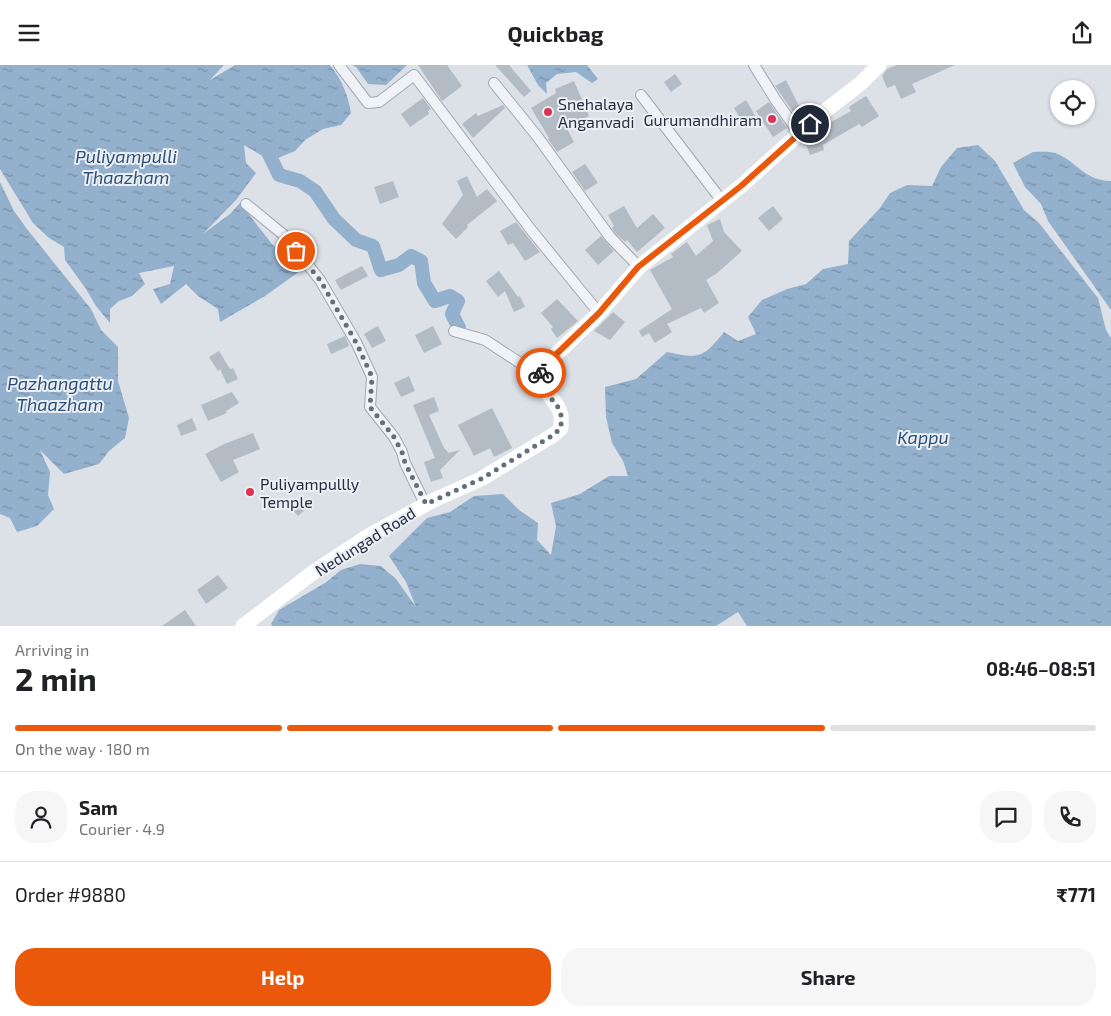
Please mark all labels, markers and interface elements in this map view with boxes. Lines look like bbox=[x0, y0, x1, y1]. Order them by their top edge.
icon: menu bbox=[15, 19, 43, 47]
icon: share bbox=[1068, 19, 1096, 47]
text: Quickbag bbox=[507, 20, 604, 46]
map controls bbox=[1050, 80, 1095, 125]
button: locate bbox=[1050, 80, 1095, 125]
place label: Snehalaya Anganvadi bbox=[558, 94, 635, 131]
pin bbox=[789, 103, 831, 145]
marker: Snehalaya Anganvadi bbox=[542, 106, 554, 118]
place label: Gurumandhiram bbox=[644, 110, 762, 129]
icon: home bbox=[796, 110, 824, 138]
marker: Gurumandhiram bbox=[766, 113, 778, 125]
water label: Puliyampulli Thaazham bbox=[75, 145, 177, 188]
pin bbox=[275, 230, 317, 272]
icon: bag bbox=[282, 237, 310, 265]
courier bbox=[516, 348, 566, 398]
icon: bike bbox=[527, 359, 555, 387]
water label: Pazhangattu Thaazham bbox=[7, 372, 113, 415]
water label: Kappu bbox=[897, 426, 949, 448]
place label: Puliyampullly Temple bbox=[260, 474, 360, 511]
marker: Puliyampullly Temple bbox=[244, 486, 256, 498]
street label: Nedungad Road bbox=[311, 503, 419, 579]
text: Arriving in bbox=[15, 640, 89, 659]
text: 08:46–08:51 bbox=[986, 657, 1096, 680]
text: 2 min bbox=[15, 659, 97, 697]
text: On the way · 180 m bbox=[15, 739, 150, 758]
button: person bbox=[15, 791, 67, 843]
button: chat bbox=[980, 791, 1032, 843]
button: phone bbox=[1044, 791, 1096, 843]
text: Sam bbox=[79, 796, 118, 819]
text: Courier · 4.9 bbox=[79, 819, 165, 838]
text: Order #9880 bbox=[15, 883, 126, 906]
text: ₹771 bbox=[1056, 883, 1096, 906]
button: Help bbox=[15, 948, 551, 1006]
button: Share bbox=[561, 948, 1096, 1006]

